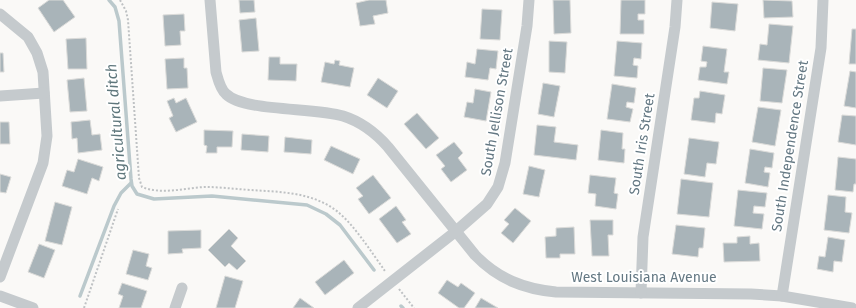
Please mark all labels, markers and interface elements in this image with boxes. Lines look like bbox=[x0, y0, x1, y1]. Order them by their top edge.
street label: South Jellison Street bbox=[477, 46, 517, 177]
street label: South Independence Street bbox=[768, 58, 812, 233]
water label: agricultural ditch bbox=[102, 63, 130, 181]
street label: South Iris Street bbox=[626, 91, 659, 196]
street label: West Louisiana Avenue bbox=[571, 269, 717, 286]

